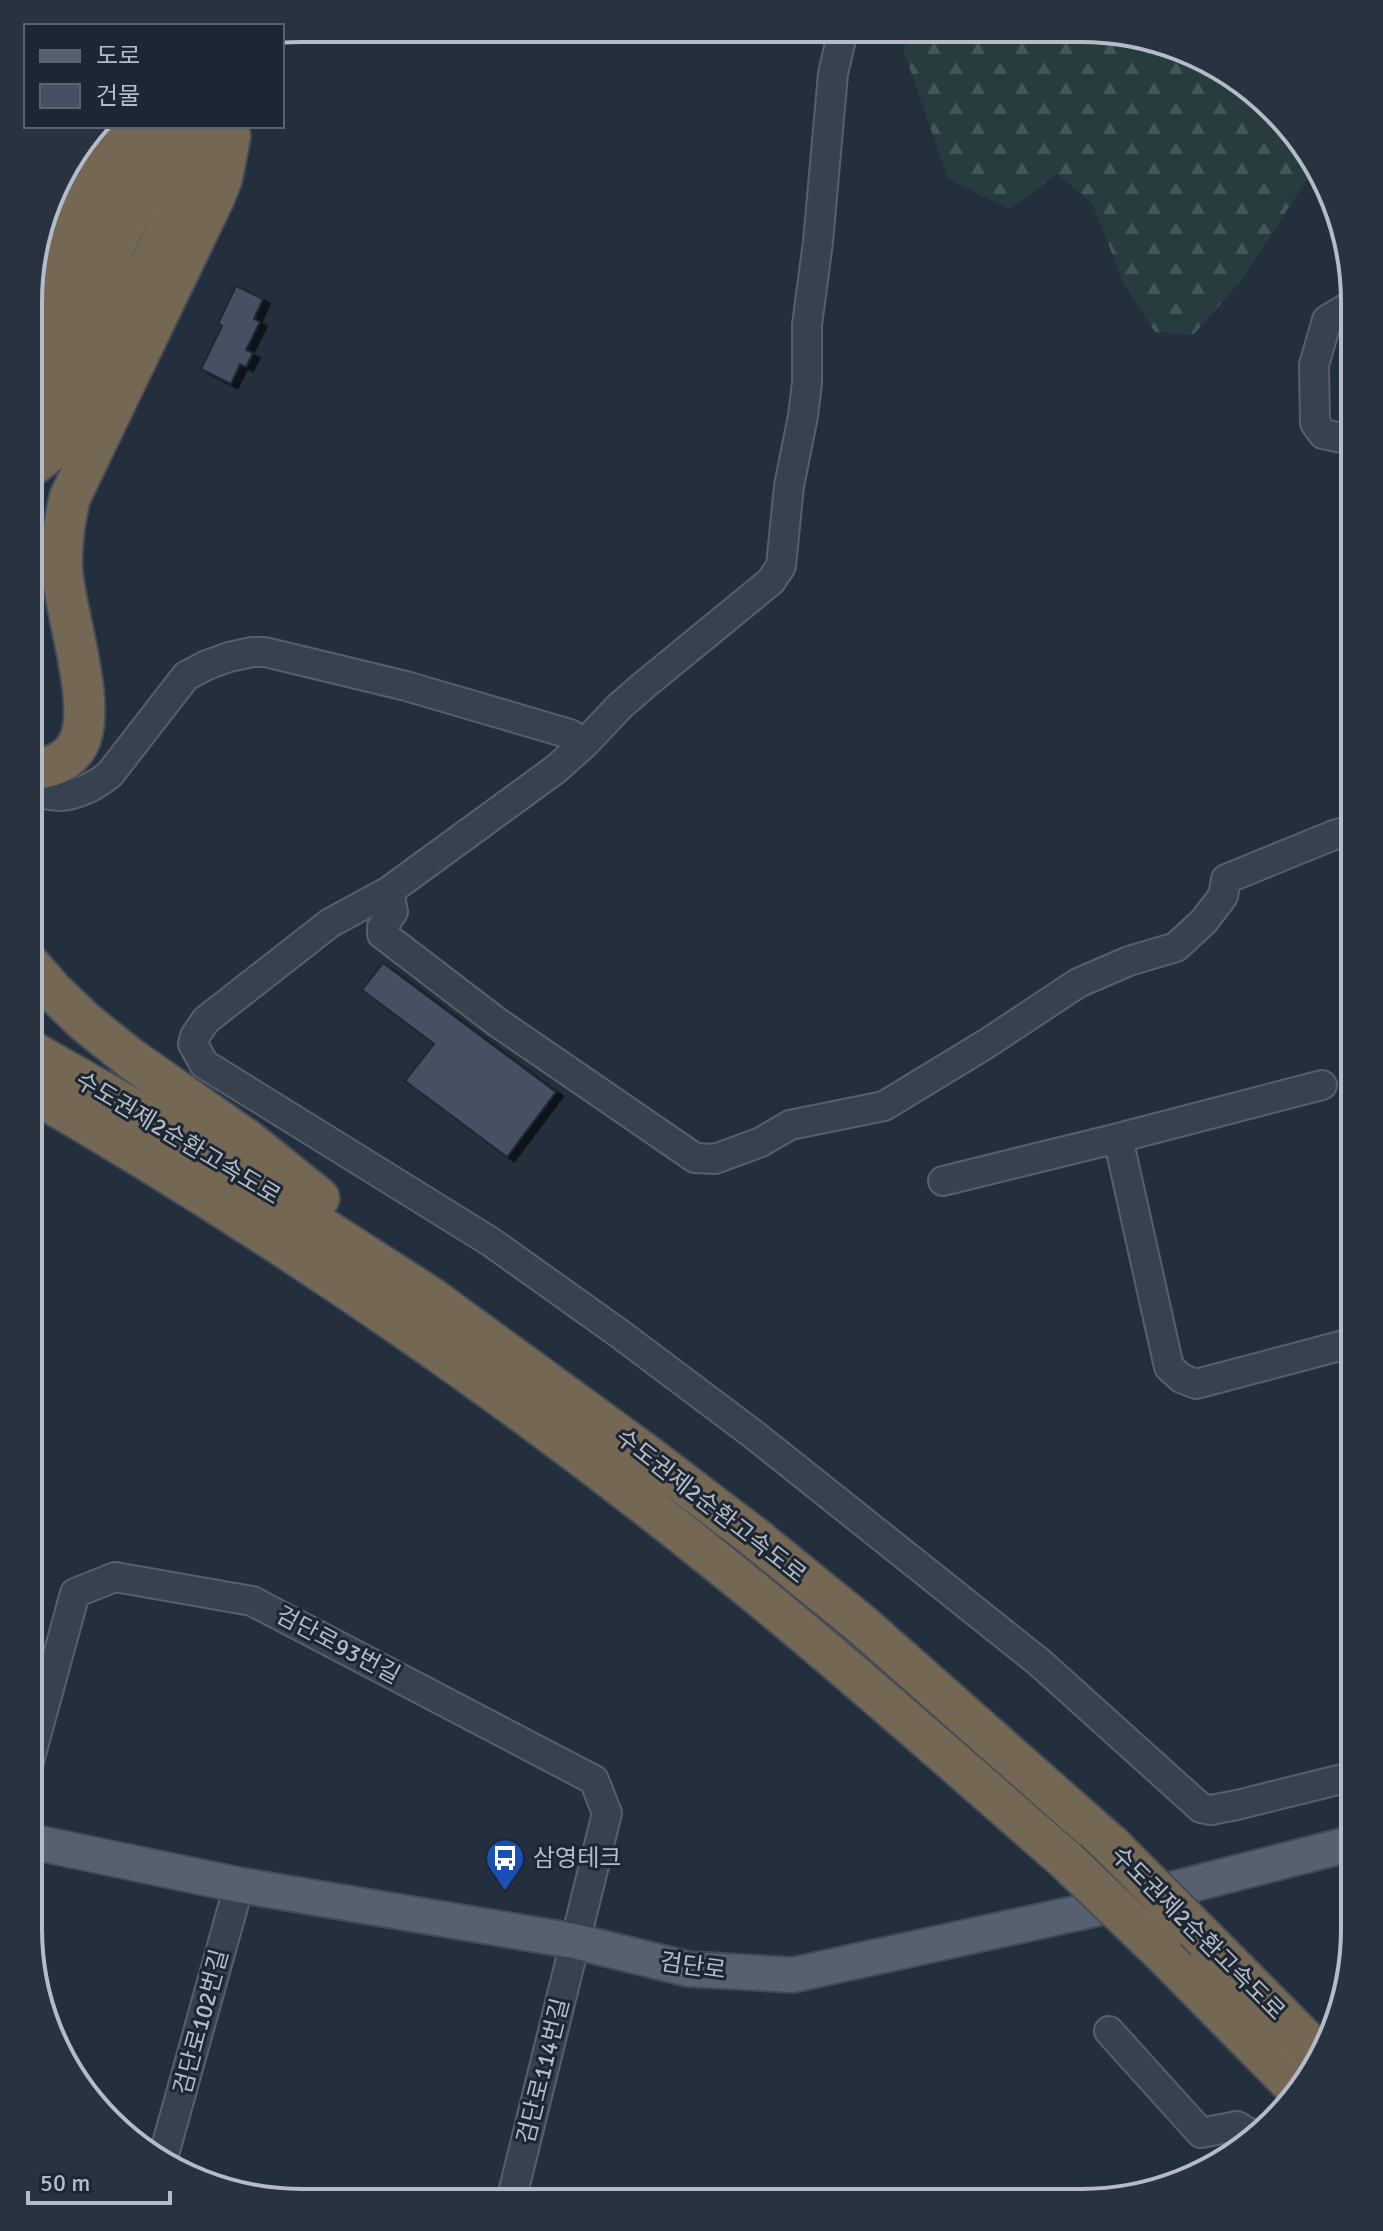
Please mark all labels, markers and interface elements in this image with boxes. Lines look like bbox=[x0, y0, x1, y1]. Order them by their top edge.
legend bbox=[24, 24, 284, 128]
text: 도로 bbox=[96, 41, 140, 71]
text: 건물 bbox=[96, 81, 140, 111]
street label: 수도권제2순환고속도로 bbox=[70, 1065, 286, 1211]
street label: 수도권제2순환고속도로 bbox=[610, 1422, 812, 1590]
street label: 검단로93번길 bbox=[271, 1600, 405, 1690]
bus stop icon: 삼영테크 bbox=[484, 1837, 526, 1892]
street label: 수도권제2순환고속도로 bbox=[1105, 1840, 1291, 2026]
place label: 삼영테크 bbox=[533, 1843, 621, 1873]
street label: 검단로102번길 bbox=[167, 1946, 235, 2098]
street label: 검단로 bbox=[658, 1947, 728, 1985]
street label: 검단로114번길 bbox=[510, 1995, 576, 2147]
scale bar bbox=[28, 2155, 170, 2205]
text: 50 m bbox=[40, 2168, 90, 2198]

